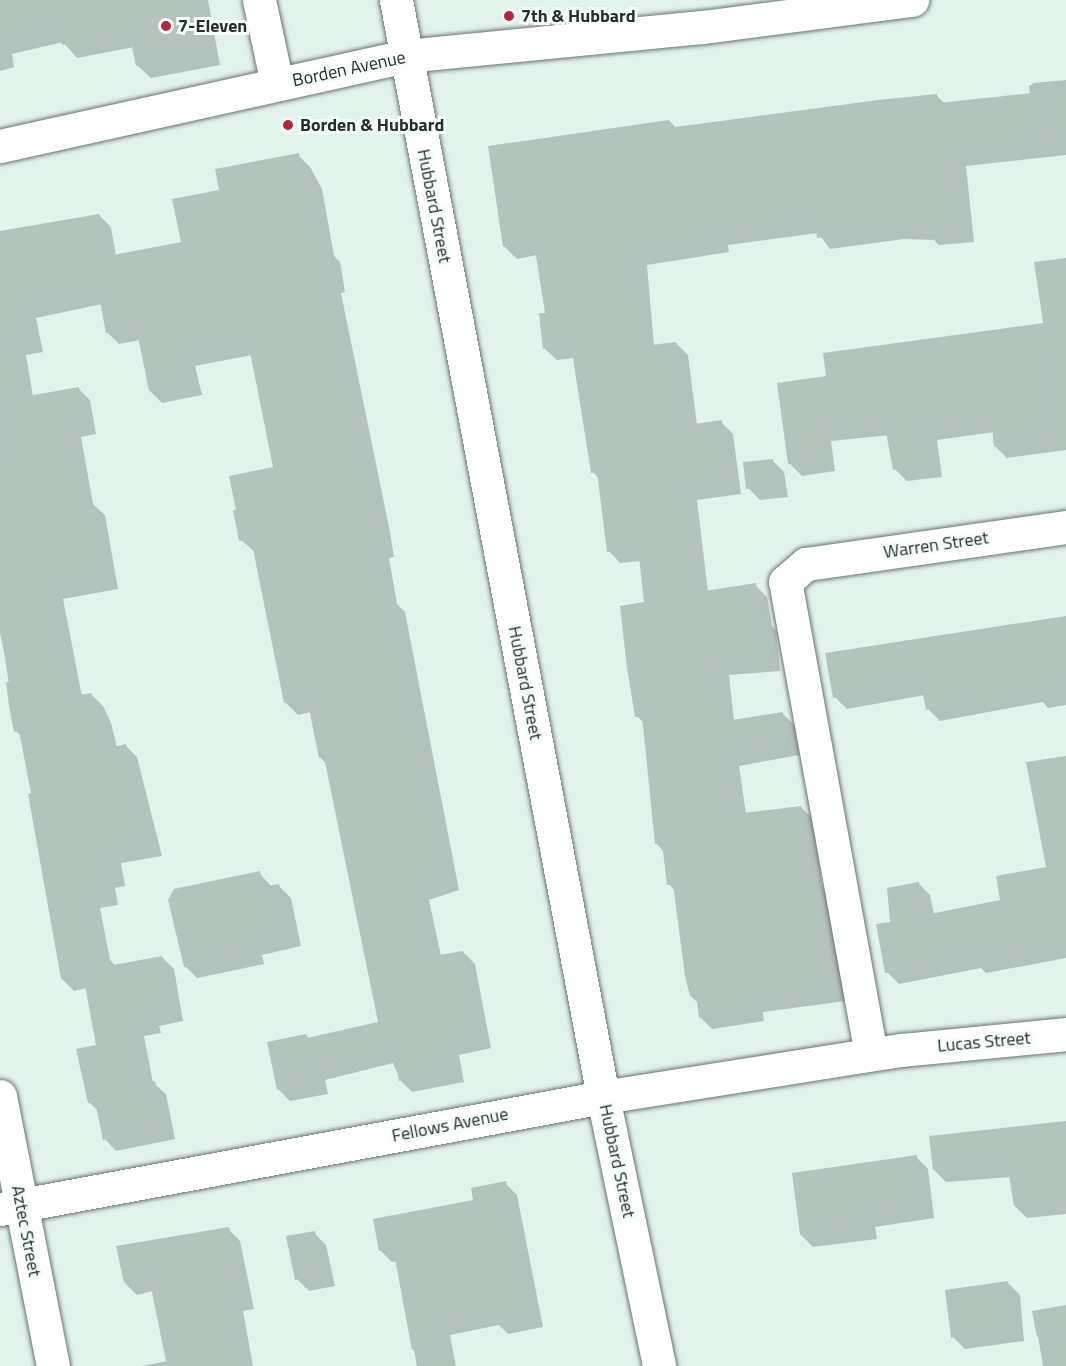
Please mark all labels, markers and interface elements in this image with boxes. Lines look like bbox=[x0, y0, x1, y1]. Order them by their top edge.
place label: 7th & Hubbard bbox=[521, 5, 636, 27]
marker: 7th & Hubbard bbox=[502, 9, 516, 23]
place label: 7-Eleven bbox=[178, 15, 247, 37]
marker: 7-Eleven bbox=[159, 19, 173, 33]
street label: Borden Avenue bbox=[290, 46, 408, 92]
place label: Borden & Hubbard bbox=[300, 114, 444, 136]
marker: Borden & Hubbard bbox=[281, 118, 295, 132]
street label: Hubbard Street bbox=[412, 147, 456, 265]
street label: Warren Street bbox=[882, 527, 990, 563]
street label: Hubbard Street bbox=[503, 624, 547, 742]
street label: Lucas Street bbox=[936, 1027, 1032, 1057]
street label: Hubbard Street bbox=[594, 1102, 640, 1220]
street label: Fellows Avenue bbox=[390, 1103, 510, 1147]
street label: Aztec Street bbox=[7, 1184, 45, 1278]

